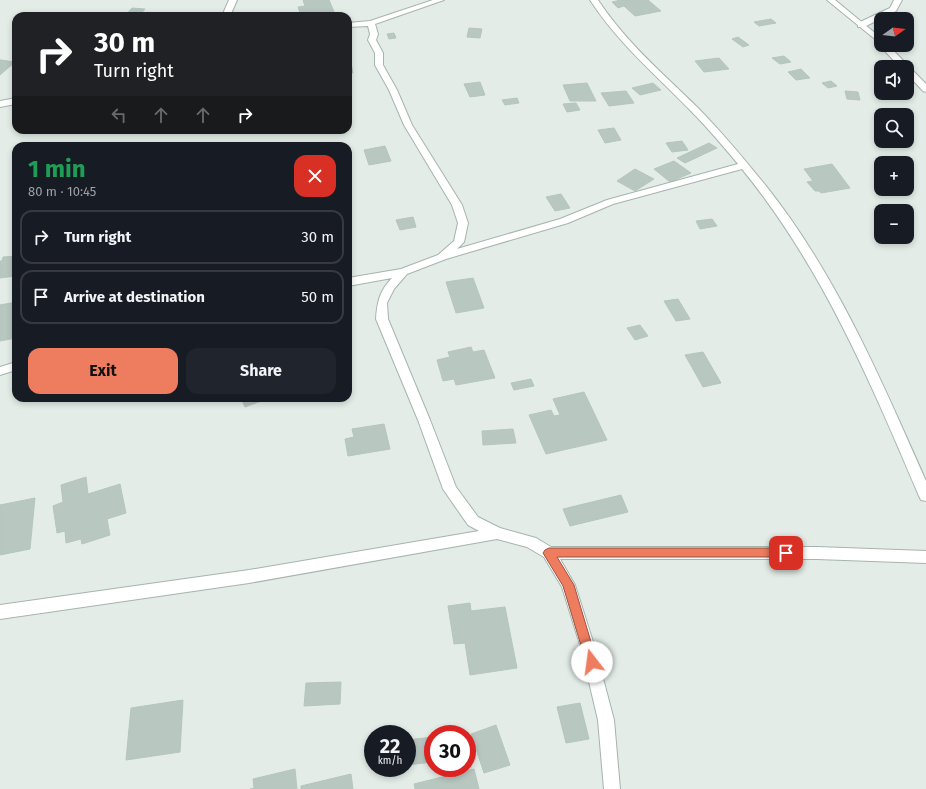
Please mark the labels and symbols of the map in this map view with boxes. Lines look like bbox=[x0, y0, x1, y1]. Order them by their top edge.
north arrow bbox=[874, 12, 914, 52]
pin bbox=[769, 536, 803, 570]
position arrow bbox=[571, 641, 613, 683]
speed limit sign: 30 bbox=[424, 725, 476, 777]

